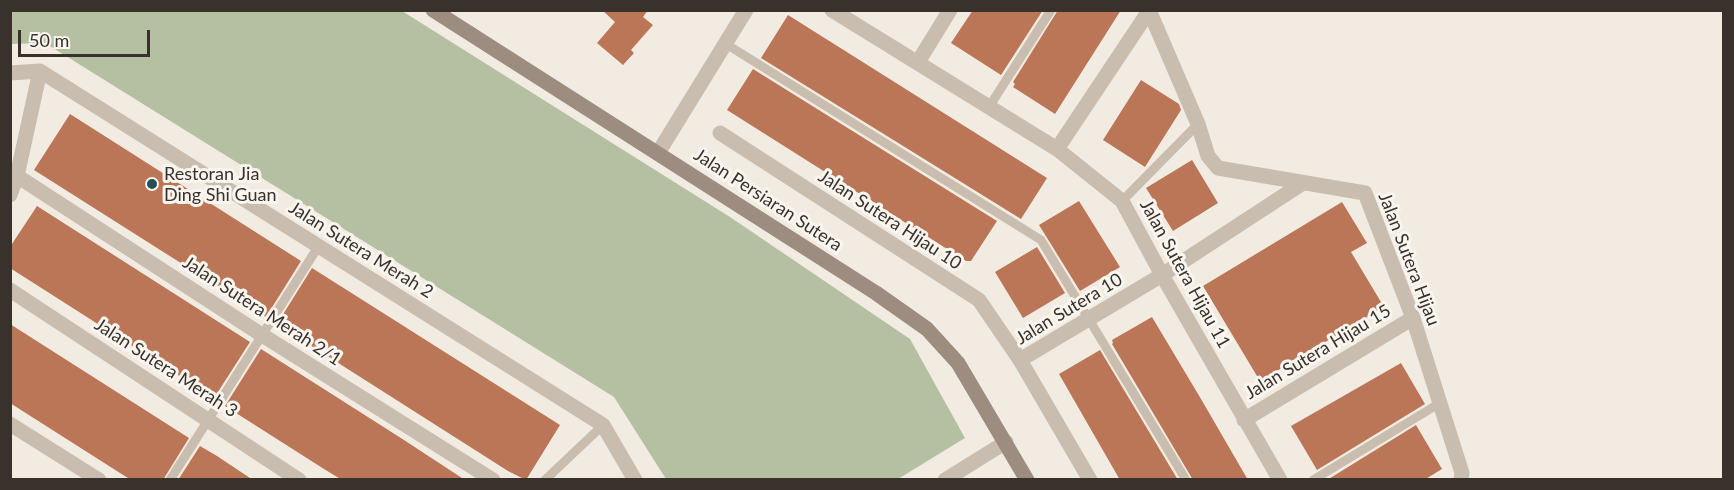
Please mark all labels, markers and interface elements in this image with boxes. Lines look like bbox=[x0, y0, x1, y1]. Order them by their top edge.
scale bar bbox=[21, 18, 153, 56]
text: 50 m bbox=[29, 29, 69, 51]
street label: Jalan Persiaran Sutera bbox=[690, 144, 846, 256]
place label: Restoran Jia Ding Shi Guan bbox=[164, 163, 276, 206]
street label: Jalan Sutera Hijau 10 bbox=[814, 166, 966, 274]
marker: Restoran Jia Ding Shi Guan bbox=[145, 177, 159, 191]
street label: Jalan Sutera Hijau bbox=[1374, 189, 1444, 329]
street label: Jalan Sutera Hijau 11 bbox=[1135, 196, 1235, 352]
street label: Jalan Sutera Merah 2 bbox=[285, 197, 437, 303]
street label: Jalan Sutera Merah 2/1 bbox=[179, 252, 345, 370]
street label: Jalan Sutera 10 bbox=[1012, 269, 1126, 349]
street label: Jalan Sutera Hijau 15 bbox=[1241, 300, 1395, 404]
street label: Jalan Sutera Merah 3 bbox=[91, 314, 241, 422]

